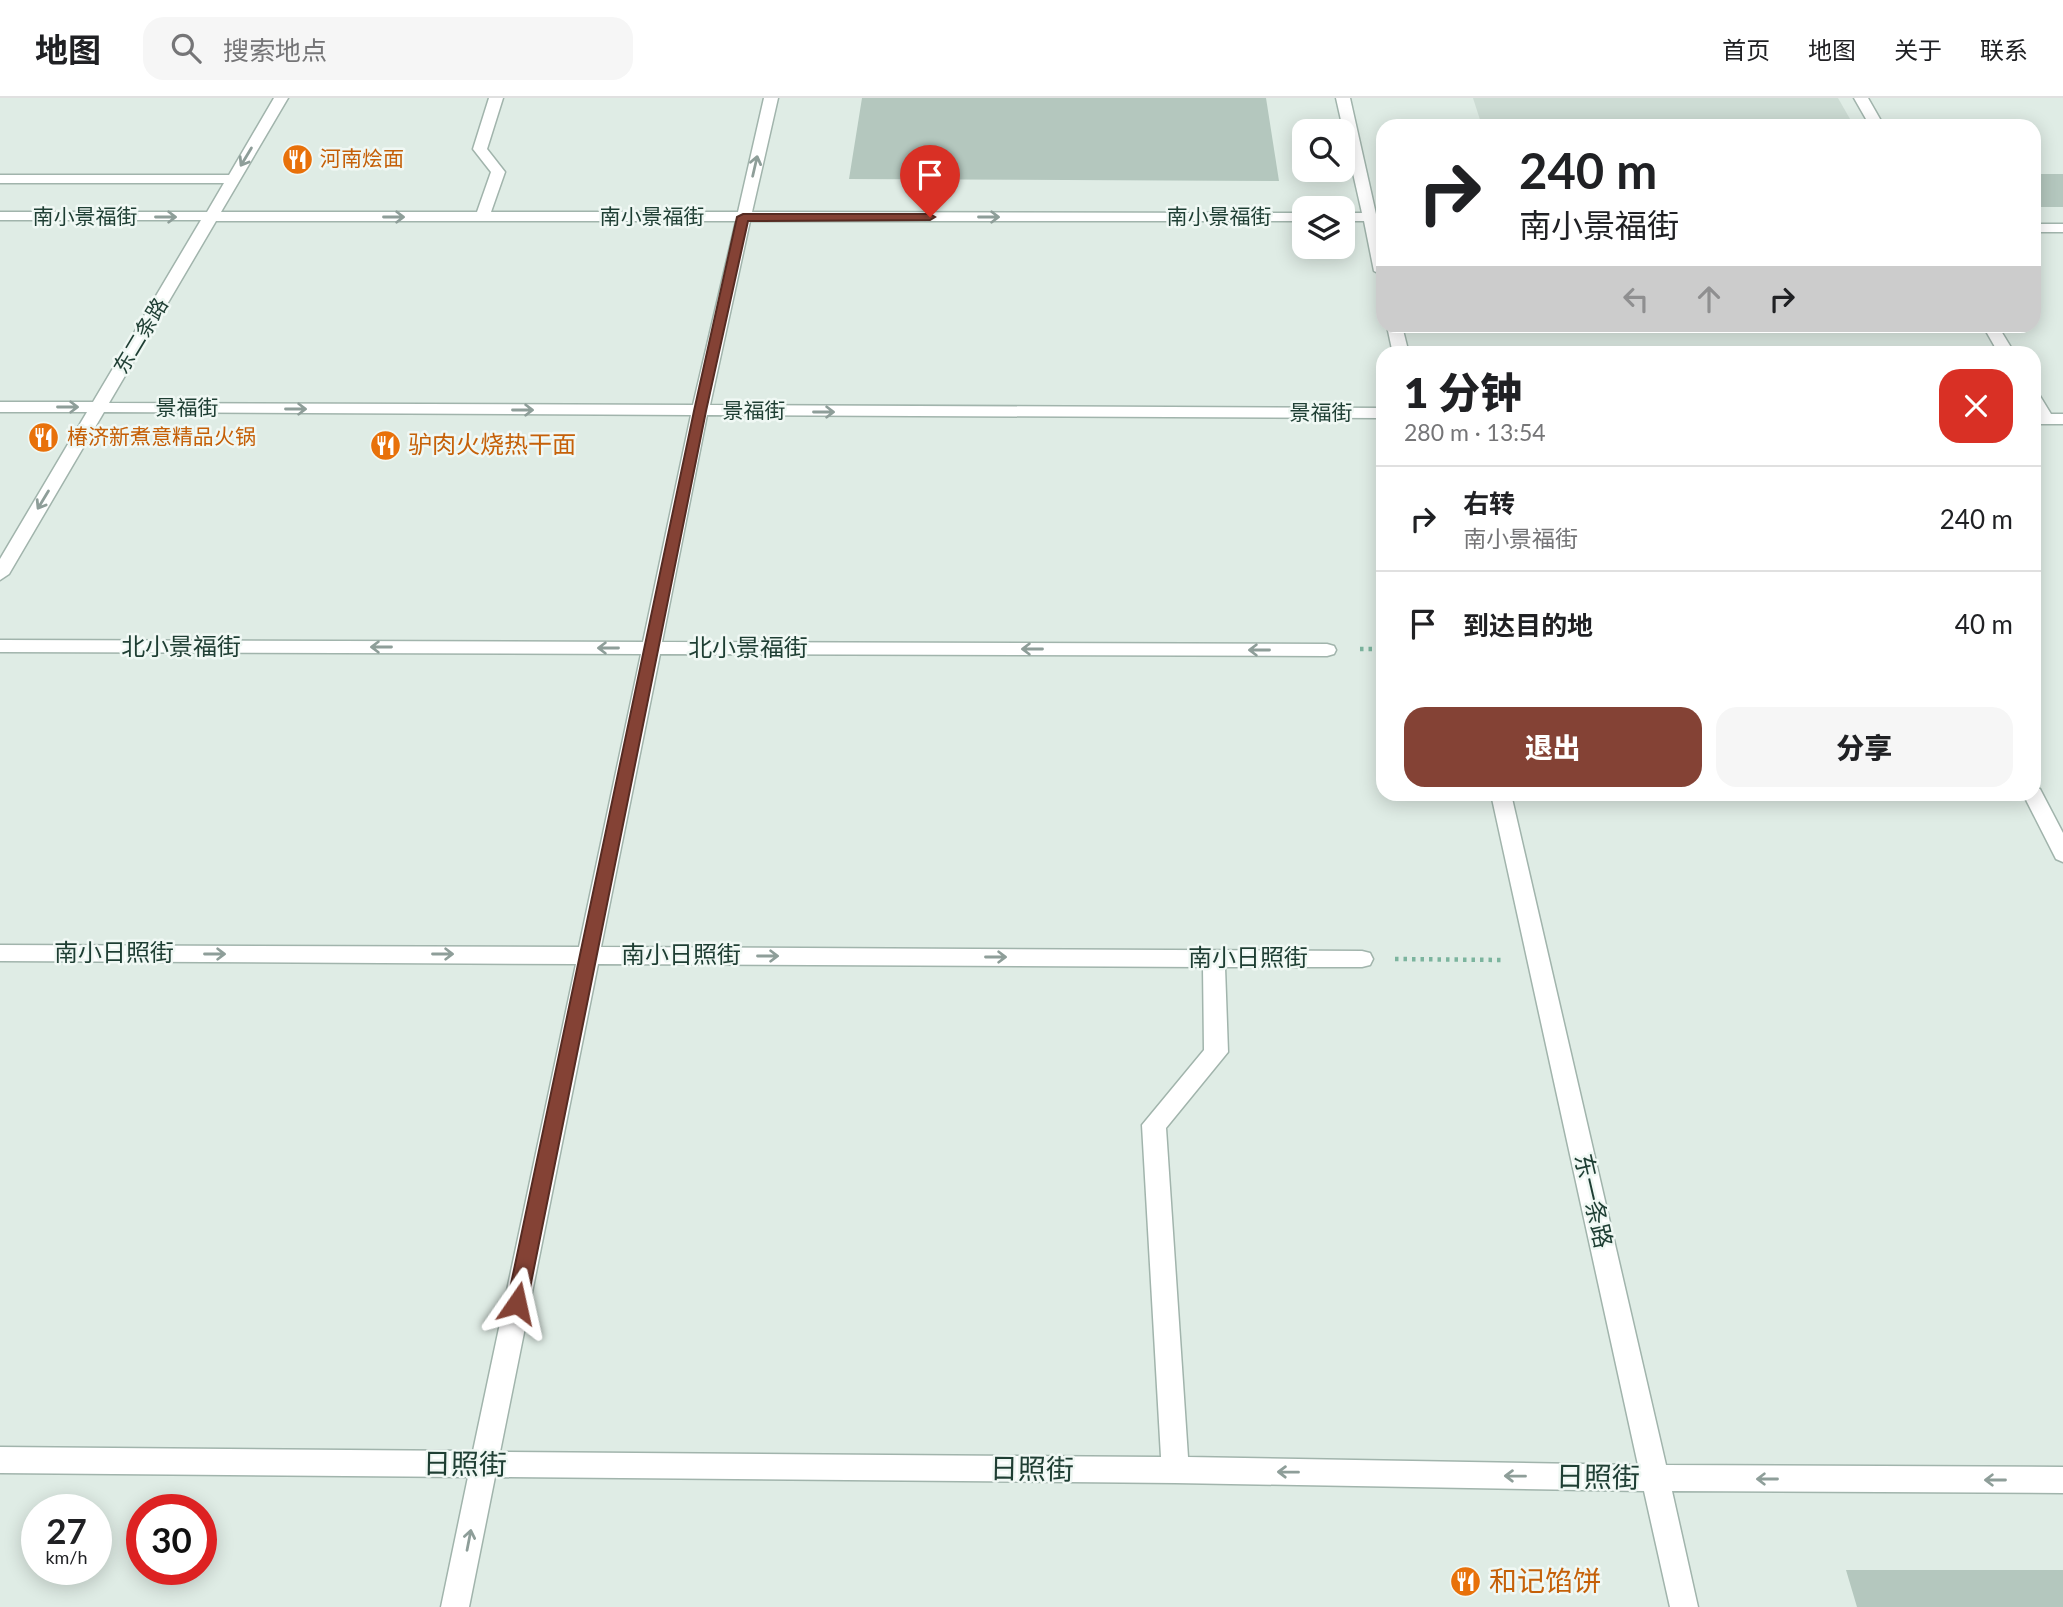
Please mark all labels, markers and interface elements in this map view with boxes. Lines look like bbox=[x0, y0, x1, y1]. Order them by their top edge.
search box bbox=[143, 17, 633, 80]
text: 地图 bbox=[35, 29, 101, 69]
icon: search bbox=[167, 29, 205, 67]
text: 搜索地点 bbox=[223, 34, 327, 66]
text: 首页 bbox=[1722, 35, 1770, 64]
text: 地图 bbox=[1808, 35, 1856, 64]
text: 关于 bbox=[1894, 35, 1942, 64]
text: 联系 bbox=[1980, 35, 2028, 64]
map controls bbox=[1292, 119, 1355, 259]
button: search bbox=[1292, 119, 1355, 182]
text: 240 m bbox=[1519, 141, 1657, 199]
restaurant icon: 河南烩面 bbox=[280, 142, 314, 176]
place label: 河南烩面 bbox=[320, 145, 404, 170]
pin bbox=[900, 145, 960, 217]
one-way arrow bbox=[239, 146, 253, 166]
icon: right bbox=[1404, 147, 1495, 238]
one-way arrow bbox=[749, 155, 762, 178]
icon: arrive bbox=[911, 156, 949, 194]
button: layers bbox=[1292, 196, 1355, 259]
street label: 南小景福街 bbox=[33, 203, 138, 228]
street label: 南小景福街 bbox=[600, 203, 705, 228]
street label: 南小景福街 bbox=[1167, 203, 1272, 228]
text: 南小景福街 bbox=[1519, 205, 1679, 244]
one-way arrow bbox=[154, 210, 177, 224]
one-way arrow bbox=[382, 210, 405, 224]
one-way arrow bbox=[977, 210, 1000, 224]
icon: left bbox=[1617, 280, 1655, 318]
icon: ahead bbox=[1690, 280, 1728, 318]
icon: right bbox=[1763, 280, 1801, 318]
street label: 东二条路 bbox=[107, 293, 172, 378]
text: 1 分钟 bbox=[1404, 367, 1522, 417]
button: close bbox=[1939, 369, 2013, 443]
street label: 景福街 bbox=[156, 394, 219, 419]
street label: 景福街 bbox=[723, 397, 786, 422]
street label: 景福街 bbox=[1290, 399, 1353, 424]
one-way arrow bbox=[56, 400, 79, 414]
one-way arrow bbox=[284, 402, 307, 416]
one-way arrow bbox=[511, 403, 534, 417]
one-way arrow bbox=[812, 405, 835, 418]
text: 280 m · 13:54 bbox=[1404, 418, 1546, 446]
restaurant icon: 椿济新煮意精品火锅 bbox=[27, 420, 61, 454]
place label: 椿济新煮意精品火锅 bbox=[67, 423, 256, 448]
restaurant icon: 驴肉火烧热干面 bbox=[368, 428, 402, 462]
place label: 驴肉火烧热干面 bbox=[408, 429, 576, 458]
text: 右转 bbox=[1463, 487, 1515, 519]
one-way arrow bbox=[36, 490, 50, 510]
icon: right bbox=[1404, 500, 1442, 538]
text: 240 m bbox=[1940, 503, 2013, 535]
text: 南小景福街 bbox=[1463, 524, 1578, 552]
icon: arrive bbox=[1404, 605, 1442, 643]
text: 40 m bbox=[1955, 608, 2013, 640]
text: 到达目的地 bbox=[1463, 609, 1593, 641]
street label: 北小景福街 bbox=[121, 631, 241, 660]
street label: 北小景福街 bbox=[688, 632, 808, 661]
one-way arrow bbox=[369, 641, 392, 654]
one-way arrow bbox=[597, 641, 620, 655]
one-way arrow bbox=[1020, 642, 1043, 656]
one-way arrow bbox=[1248, 643, 1271, 657]
button: 退出 bbox=[1404, 707, 1702, 787]
button: 分享 bbox=[1716, 707, 2013, 787]
street label: 南小日照街 bbox=[54, 937, 174, 966]
street label: 南小日照街 bbox=[621, 939, 741, 968]
street label: 南小日照街 bbox=[1188, 942, 1308, 971]
one-way arrow bbox=[203, 947, 226, 961]
one-way arrow bbox=[431, 948, 454, 961]
one-way arrow bbox=[756, 949, 779, 963]
one-way arrow bbox=[984, 950, 1007, 964]
street label: 东一条路 bbox=[1570, 1151, 1619, 1251]
position arrow bbox=[480, 1266, 554, 1340]
street label: 日照街 bbox=[423, 1445, 507, 1481]
street label: 日照街 bbox=[990, 1450, 1074, 1486]
street label: 日照街 bbox=[1556, 1458, 1640, 1494]
one-way arrow bbox=[1277, 1466, 1300, 1479]
one-way arrow bbox=[1504, 1469, 1527, 1483]
one-way arrow bbox=[1756, 1472, 1779, 1486]
one-way arrow bbox=[1984, 1473, 2007, 1487]
speed limit sign: 30 bbox=[126, 1494, 217, 1585]
text: 27 bbox=[46, 1509, 87, 1551]
one-way arrow bbox=[462, 1529, 476, 1552]
text: km/h bbox=[45, 1546, 88, 1568]
place label: 和记馅饼 bbox=[1489, 1563, 1601, 1597]
restaurant icon: 和记馅饼 bbox=[1449, 1564, 1483, 1598]

